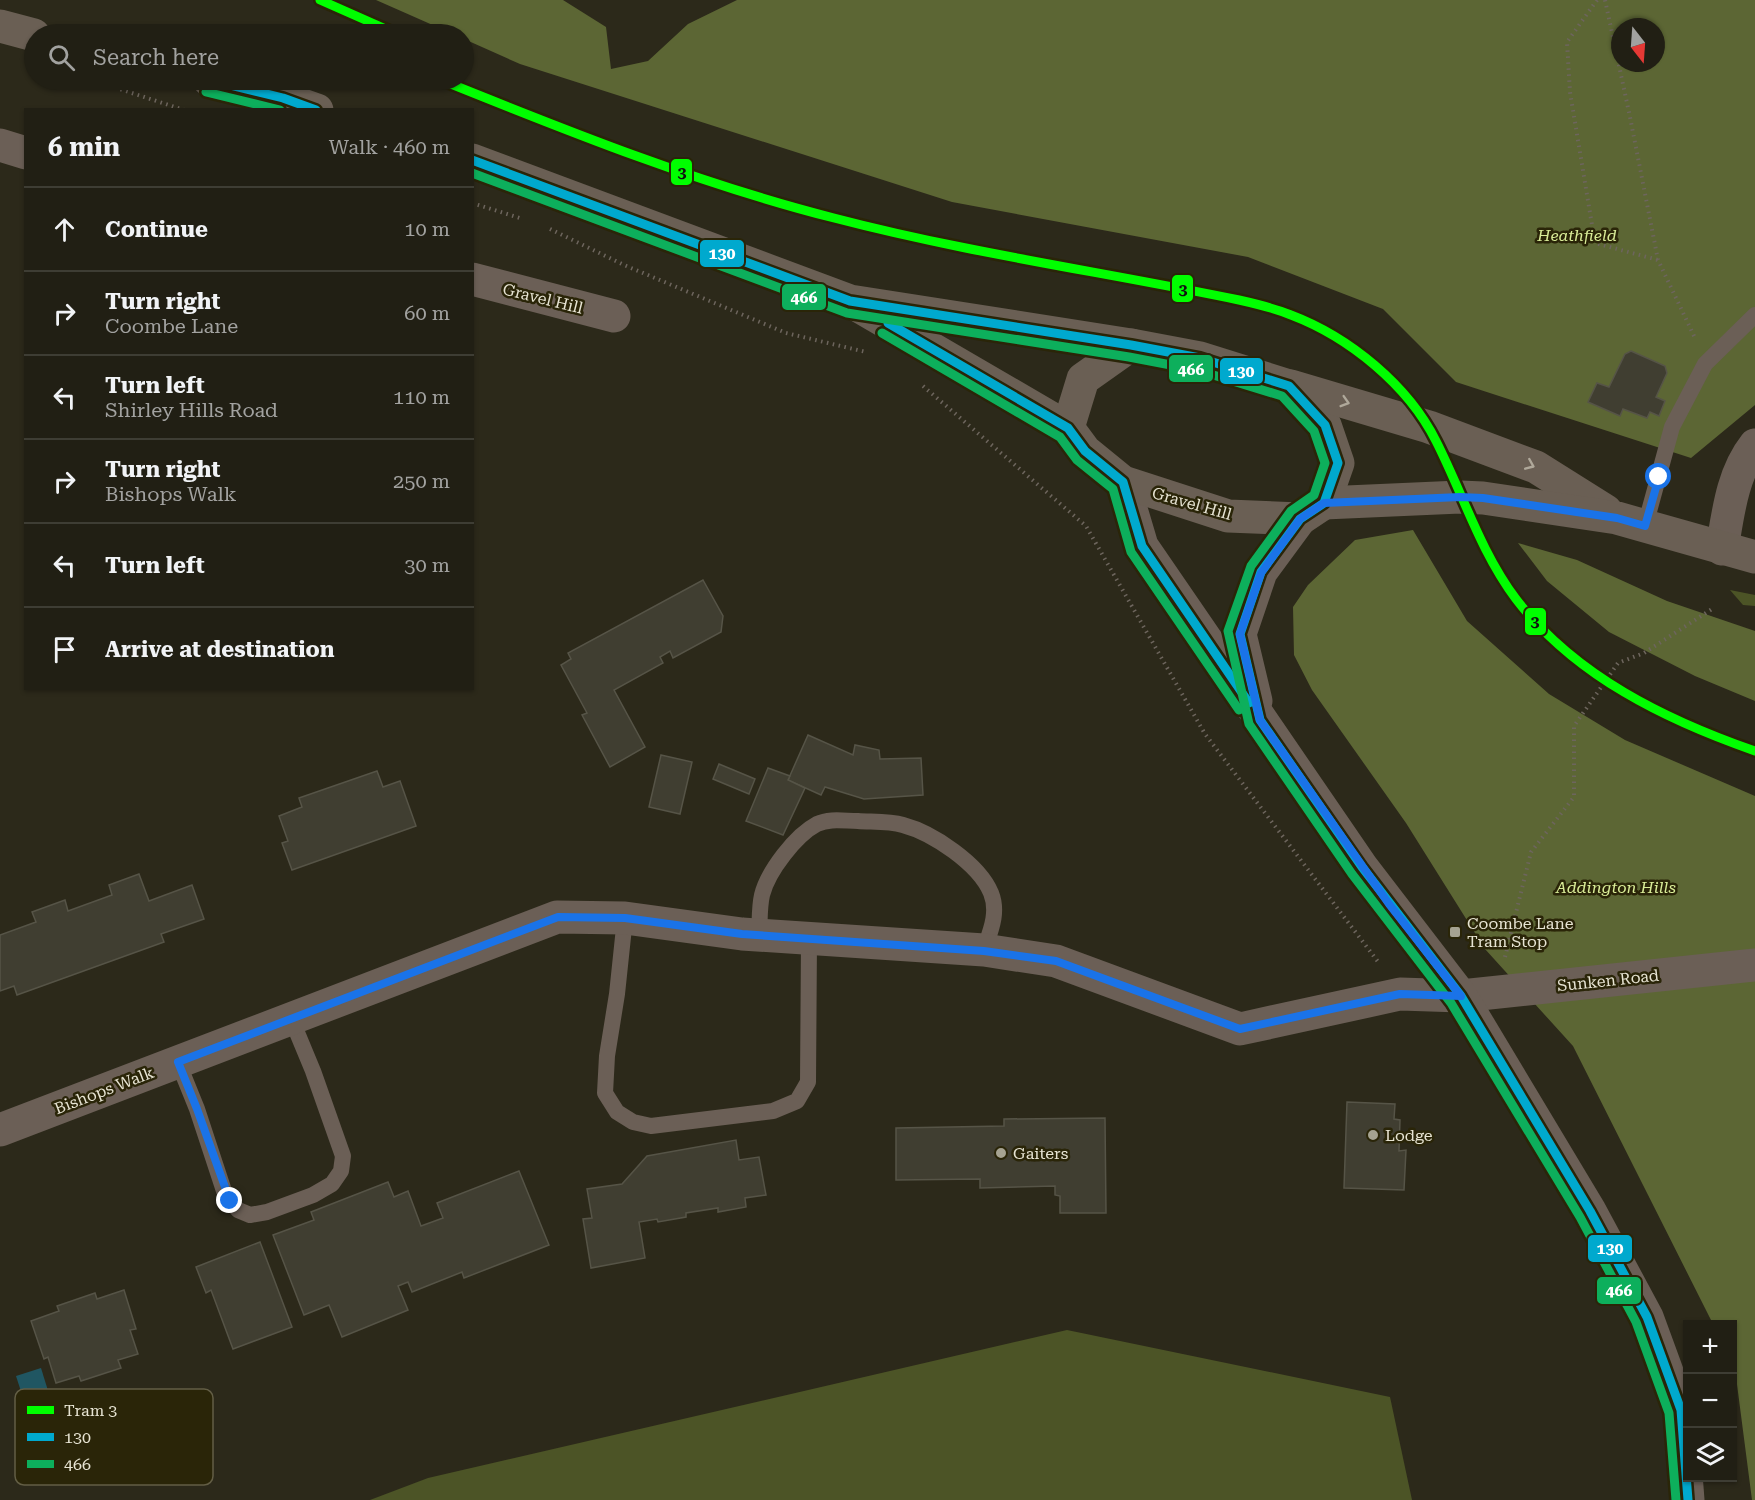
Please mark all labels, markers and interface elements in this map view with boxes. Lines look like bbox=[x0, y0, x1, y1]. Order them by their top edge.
north arrow bbox=[1611, 18, 1665, 72]
search box bbox=[24, 24, 474, 90]
icon: search bbox=[45, 41, 78, 74]
text: Search here bbox=[93, 45, 219, 70]
text: 6 min bbox=[48, 132, 120, 162]
text: Walk · 460 m bbox=[329, 135, 450, 159]
line badge: 3 bbox=[670, 158, 693, 186]
text: 3 bbox=[678, 163, 687, 182]
icon: ahead bbox=[48, 213, 81, 246]
text: Continue bbox=[105, 217, 208, 242]
text: 10 m bbox=[404, 217, 450, 241]
park label: Heathfield bbox=[1536, 226, 1617, 245]
line badge: 130 bbox=[699, 239, 745, 268]
text: 130 bbox=[709, 244, 735, 263]
line badge: 3 bbox=[1171, 274, 1194, 303]
street label: Gravel Hill bbox=[501, 279, 585, 318]
text: 3 bbox=[1179, 280, 1188, 299]
line badge: 466 bbox=[781, 283, 827, 311]
text: 466 bbox=[791, 288, 817, 307]
text: Turn right bbox=[105, 289, 220, 314]
icon: right bbox=[48, 297, 81, 330]
text: 60 m bbox=[404, 301, 450, 325]
text: Coombe Lane bbox=[105, 314, 238, 338]
line badge: 466 bbox=[1168, 354, 1214, 383]
line badge: 130 bbox=[1219, 357, 1264, 385]
text: 466 bbox=[1178, 360, 1204, 379]
text: 130 bbox=[1228, 362, 1254, 381]
text: Turn left bbox=[105, 373, 205, 398]
icon: left bbox=[48, 381, 81, 414]
text: 110 m bbox=[393, 385, 450, 409]
one-way arrow bbox=[1339, 395, 1350, 407]
text: Shirley Hills Road bbox=[105, 398, 278, 422]
text: Turn right bbox=[105, 457, 220, 482]
one-way arrow bbox=[1523, 458, 1534, 470]
route start bbox=[1645, 463, 1671, 489]
icon: right bbox=[48, 465, 81, 498]
text: 250 m bbox=[393, 469, 450, 493]
text: Bishops Walk bbox=[105, 482, 236, 506]
street label: Gravel Hill bbox=[1150, 483, 1234, 524]
icon: left bbox=[48, 549, 81, 582]
text: Turn left bbox=[105, 553, 205, 578]
text: 30 m bbox=[404, 553, 450, 577]
line badge: 3 bbox=[1524, 607, 1547, 636]
text: 3 bbox=[1531, 612, 1540, 631]
icon: arrive bbox=[48, 633, 81, 666]
text: Arrive at destination bbox=[105, 637, 334, 662]
park label: Addington Hills bbox=[1555, 878, 1676, 897]
place label: Coombe Lane Tram Stop bbox=[1467, 914, 1574, 951]
marker: Coombe Lane Tram Stop bbox=[1448, 925, 1462, 939]
street label: Sunken Road bbox=[1556, 966, 1660, 995]
street label: Bishops Walk bbox=[52, 1063, 157, 1118]
place label: Lodge bbox=[1385, 1126, 1433, 1145]
marker: Lodge bbox=[1366, 1128, 1380, 1142]
place label: Gaiters bbox=[1013, 1144, 1069, 1163]
marker: Gaiters bbox=[994, 1146, 1008, 1160]
route end bbox=[216, 1187, 242, 1213]
line badge: 130 bbox=[1587, 1234, 1633, 1263]
text: 130 bbox=[1597, 1239, 1623, 1258]
line badge: 466 bbox=[1596, 1276, 1642, 1305]
text: 466 bbox=[1606, 1281, 1632, 1300]
map controls bbox=[1683, 1320, 1737, 1482]
button: + bbox=[1683, 1320, 1737, 1374]
button: − bbox=[1683, 1374, 1737, 1428]
legend bbox=[15, 1389, 213, 1485]
text: Tram 3 bbox=[64, 1401, 117, 1420]
text: 130 bbox=[64, 1428, 91, 1447]
button: layers bbox=[1683, 1428, 1737, 1482]
text: 466 bbox=[64, 1455, 91, 1474]

